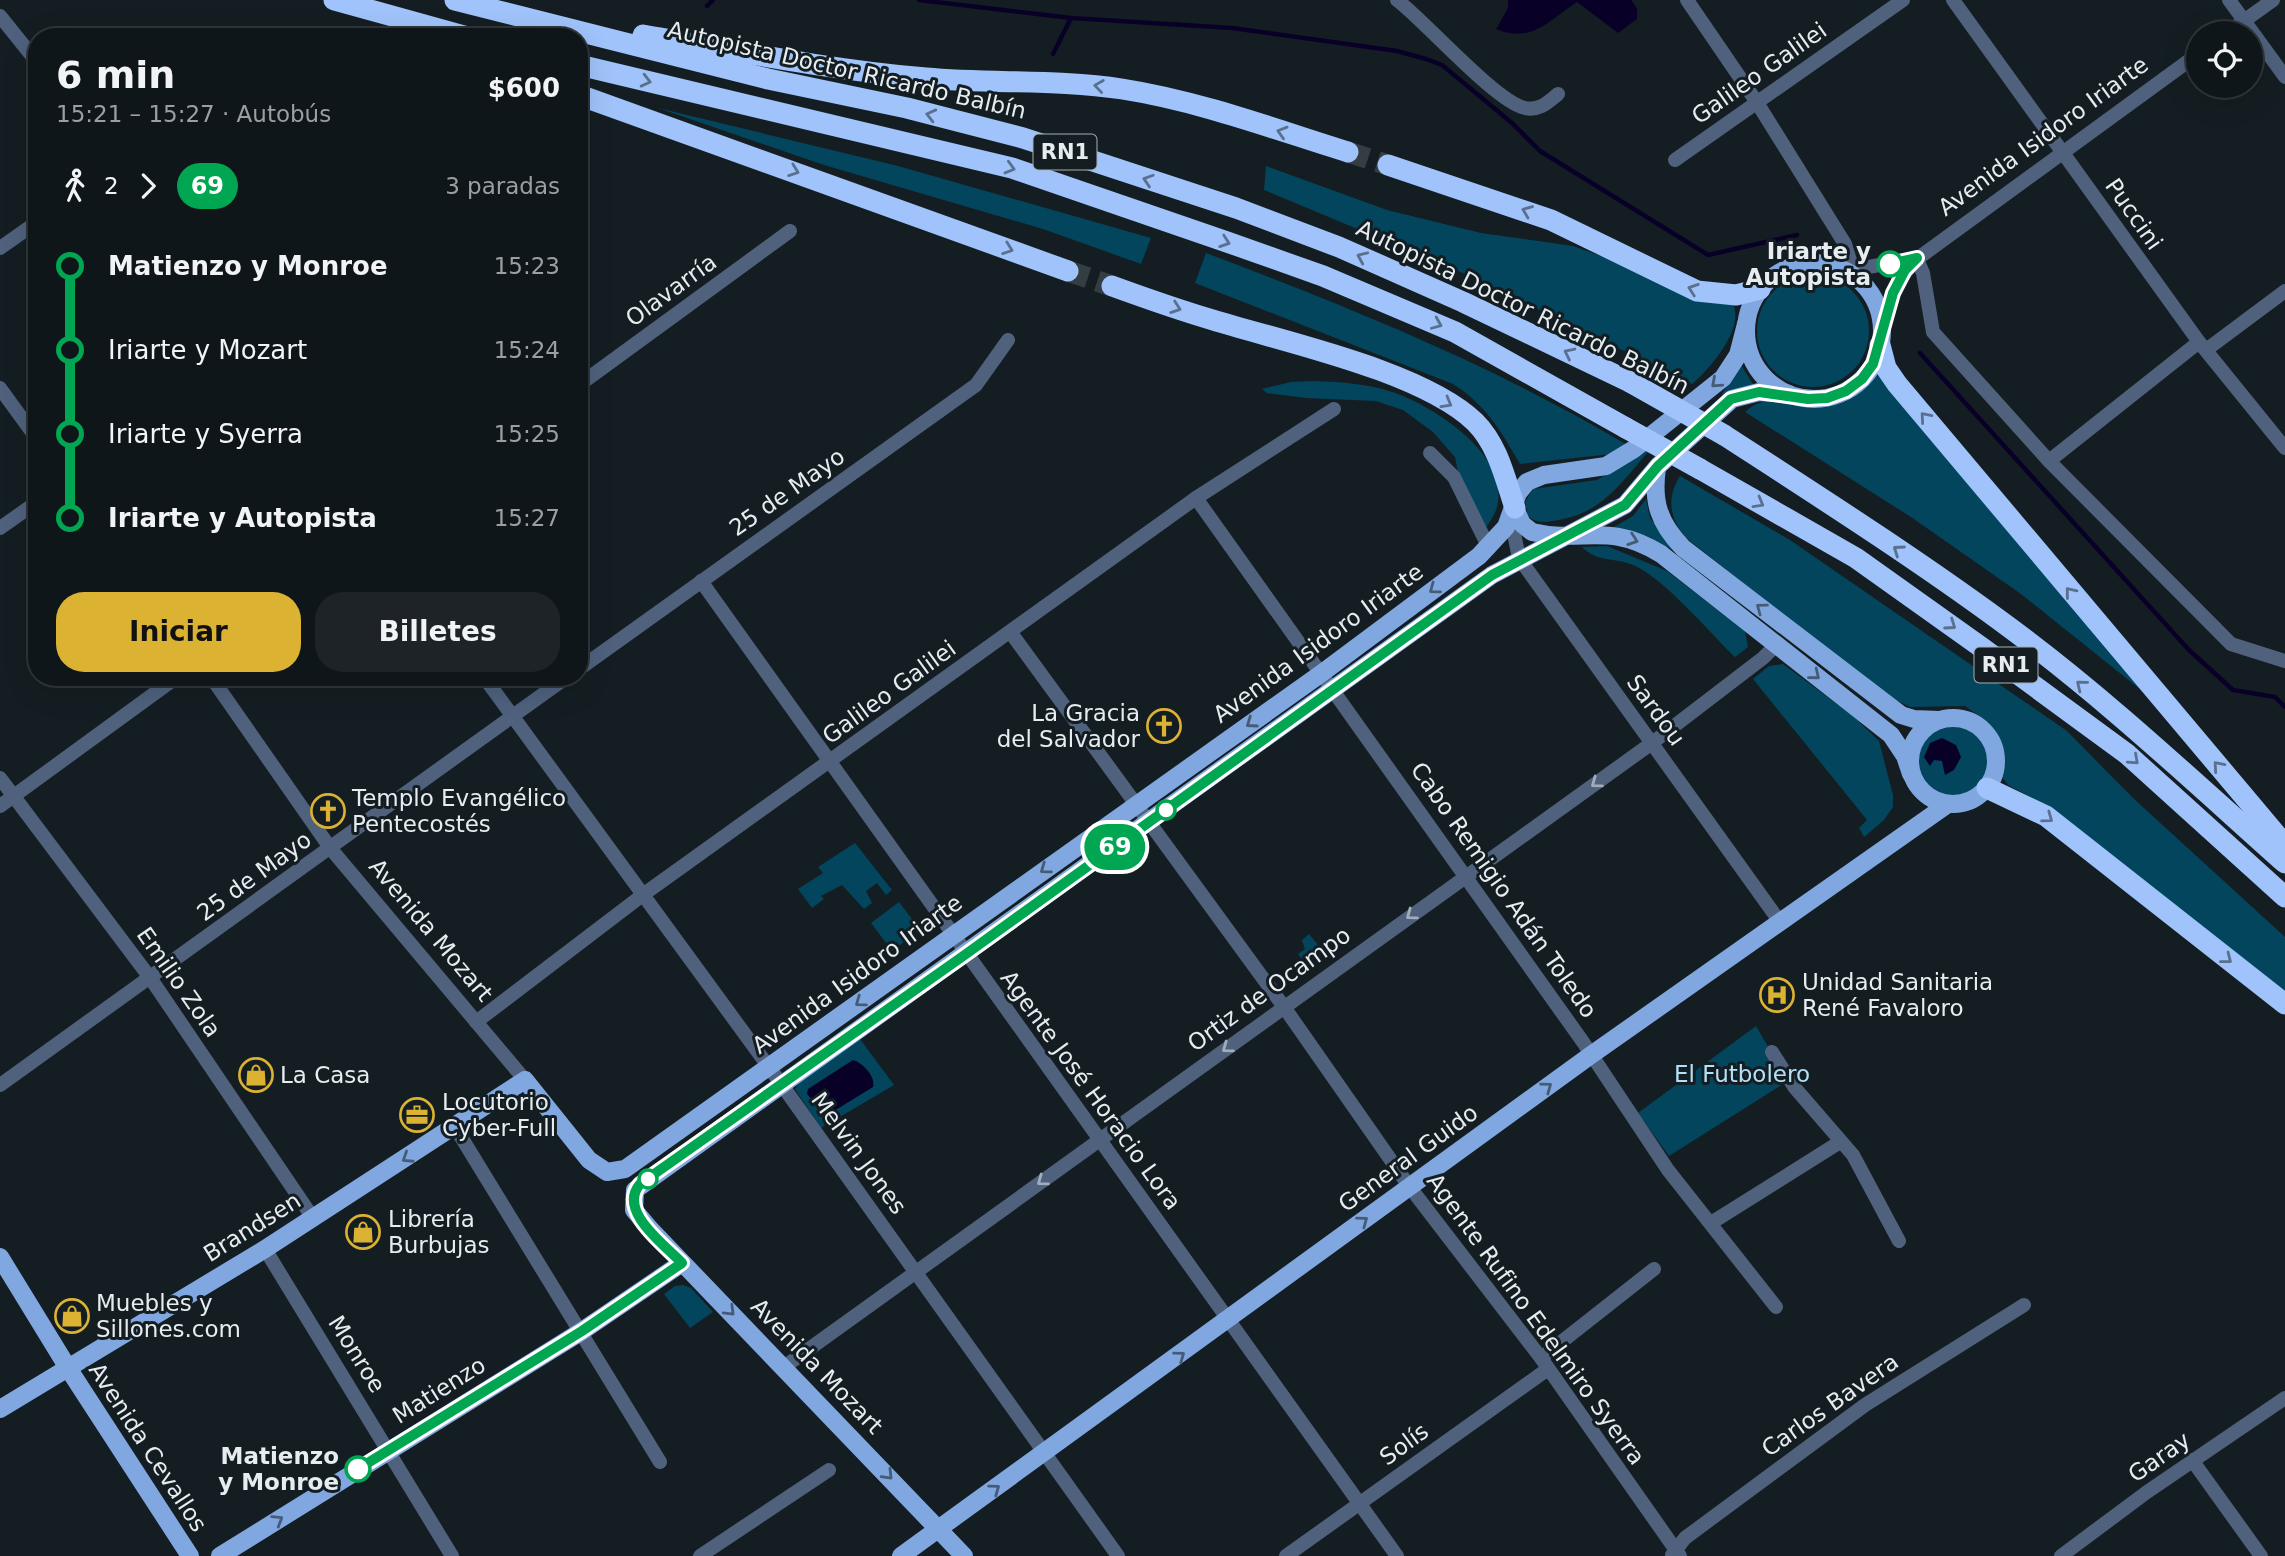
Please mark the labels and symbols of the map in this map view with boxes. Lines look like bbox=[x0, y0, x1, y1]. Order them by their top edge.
street label: Autopista Doctor Ricardo Balbín bbox=[665, 16, 1029, 124]
street label: Galileo Galilei bbox=[1687, 17, 1831, 129]
street label: Avenida Isidoro Iriarte bbox=[1933, 51, 2153, 221]
one-way arrow bbox=[639, 73, 651, 87]
one-way arrow bbox=[1093, 78, 1105, 93]
one-way arrow bbox=[925, 109, 937, 123]
one-way arrow bbox=[1277, 125, 1289, 140]
road number: RN1 bbox=[1034, 134, 1096, 170]
one-way arrow bbox=[1003, 160, 1015, 175]
one-way arrow bbox=[788, 162, 800, 176]
street label: Puccini bbox=[2100, 173, 2168, 255]
one-way arrow bbox=[1143, 174, 1155, 188]
one-way arrow bbox=[1522, 205, 1534, 219]
street label: Autopista Doctor Ricardo Balbín bbox=[1352, 215, 1694, 399]
one-way arrow bbox=[1218, 234, 1231, 248]
place label: Iriarte y Autopista bbox=[1745, 238, 1871, 290]
one-way arrow bbox=[1001, 241, 1013, 255]
street label: Olavarría bbox=[621, 249, 721, 331]
marker: Iriarte y Autopista bbox=[1877, 251, 1903, 277]
one-way arrow bbox=[1357, 252, 1369, 266]
one-way arrow bbox=[1688, 283, 1700, 297]
one-way arrow bbox=[1170, 300, 1182, 314]
one-way arrow bbox=[1430, 316, 1442, 330]
one-way arrow bbox=[1564, 347, 1576, 361]
one-way arrow bbox=[1711, 375, 1724, 387]
one-way arrow bbox=[1439, 395, 1452, 408]
one-way arrow bbox=[1921, 413, 1933, 426]
street label: 25 de Mayo bbox=[725, 443, 849, 541]
one-way arrow bbox=[1752, 495, 1764, 508]
one-way arrow bbox=[1626, 532, 1638, 546]
one-way arrow bbox=[1893, 546, 1906, 558]
street label: Avenida Isidoro Iriarte bbox=[1208, 558, 1428, 728]
one-way arrow bbox=[1430, 581, 1442, 594]
one-way arrow bbox=[2066, 588, 2079, 600]
one-way arrow bbox=[1756, 603, 1769, 616]
one-way arrow bbox=[1943, 617, 1956, 629]
street label: Galileo Galilei bbox=[817, 635, 961, 749]
road number: RN1 bbox=[1974, 648, 2038, 682]
one-way arrow bbox=[1808, 666, 1820, 679]
street label: Sardou bbox=[1622, 670, 1690, 750]
one-way arrow bbox=[2076, 681, 2089, 693]
place label: La Gracia del Salvador bbox=[997, 700, 1141, 752]
church icon: La Gracia del Salvador bbox=[1145, 707, 1183, 745]
one-way arrow bbox=[1246, 715, 1259, 727]
one-way arrow bbox=[2126, 752, 2139, 764]
street label: Cabo Remigio Adán Toledo bbox=[1406, 757, 1602, 1023]
one-way arrow bbox=[2214, 761, 2226, 774]
one-way arrow bbox=[1591, 775, 1604, 787]
place label: Templo Evangélico Pentecostés bbox=[351, 785, 566, 837]
church icon: Templo Evangélico Pentecostés bbox=[309, 792, 347, 830]
unlabelled marker bbox=[1156, 800, 1176, 820]
one-way arrow bbox=[2040, 810, 2053, 822]
line badge: 69 bbox=[1084, 824, 1146, 870]
street label: 25 de Mayo bbox=[192, 826, 316, 926]
street label: Avenida Mozart bbox=[364, 854, 498, 1006]
one-way arrow bbox=[1040, 861, 1053, 873]
street label: Avenida Isidoro Iriarte bbox=[747, 889, 967, 1059]
one-way arrow bbox=[1406, 907, 1419, 920]
street label: Ortiz de Ocampo bbox=[1183, 921, 1355, 1057]
street label: Emilio Zola bbox=[132, 922, 226, 1042]
one-way arrow bbox=[2219, 950, 2231, 963]
street label: Agente José Horacio Lora bbox=[995, 965, 1187, 1215]
place label: Unidad Sanitaria René Favaloro bbox=[1802, 969, 1993, 1021]
hospital icon: Unidad Sanitaria René Favaloro bbox=[1758, 976, 1796, 1014]
one-way arrow bbox=[855, 994, 868, 1006]
one-way arrow bbox=[1222, 1040, 1234, 1052]
shop icon: La Casa bbox=[237, 1056, 275, 1094]
park label: El Futbolero bbox=[1674, 1061, 1810, 1087]
place label: La Casa bbox=[280, 1062, 370, 1088]
one-way arrow bbox=[1539, 1083, 1551, 1095]
street label: Melvin Jones bbox=[806, 1087, 912, 1219]
place label: Locutorio Cyber-Full bbox=[442, 1089, 556, 1141]
office icon: Locutorio Cyber-Full bbox=[398, 1096, 436, 1134]
street label: General Guido bbox=[1333, 1099, 1483, 1217]
one-way arrow bbox=[402, 1149, 415, 1162]
street label: Agente Rufino Edelmiro Syerra bbox=[1422, 1168, 1650, 1470]
unlabelled marker bbox=[638, 1169, 658, 1189]
one-way arrow bbox=[1037, 1173, 1050, 1185]
street label: Brandsen bbox=[199, 1187, 305, 1267]
place label: Librería Burbujas bbox=[388, 1206, 489, 1258]
shop icon: Librería Burbujas bbox=[344, 1213, 382, 1251]
one-way arrow bbox=[1355, 1217, 1368, 1229]
place label: Muebles y Sillones.com bbox=[96, 1290, 241, 1342]
street label: Avenida Mozart bbox=[746, 1293, 888, 1439]
shop icon: Muebles y Sillones.com bbox=[53, 1297, 91, 1335]
one-way arrow bbox=[721, 1303, 734, 1316]
street label: Monroe bbox=[323, 1311, 391, 1397]
street label: Carlos Bavera bbox=[1757, 1348, 1903, 1462]
street label: Matienzo bbox=[388, 1351, 490, 1429]
one-way arrow bbox=[1172, 1352, 1184, 1364]
street label: Avenida Cevallos bbox=[84, 1358, 212, 1536]
street label: Solís bbox=[1375, 1418, 1433, 1470]
street label: Garay bbox=[2123, 1427, 2195, 1487]
place label: Matienzo y Monroe bbox=[218, 1443, 339, 1495]
marker: Matienzo y Monroe bbox=[345, 1456, 371, 1482]
one-way arrow bbox=[879, 1467, 892, 1480]
one-way arrow bbox=[987, 1485, 1000, 1497]
one-way arrow bbox=[270, 1515, 283, 1528]

